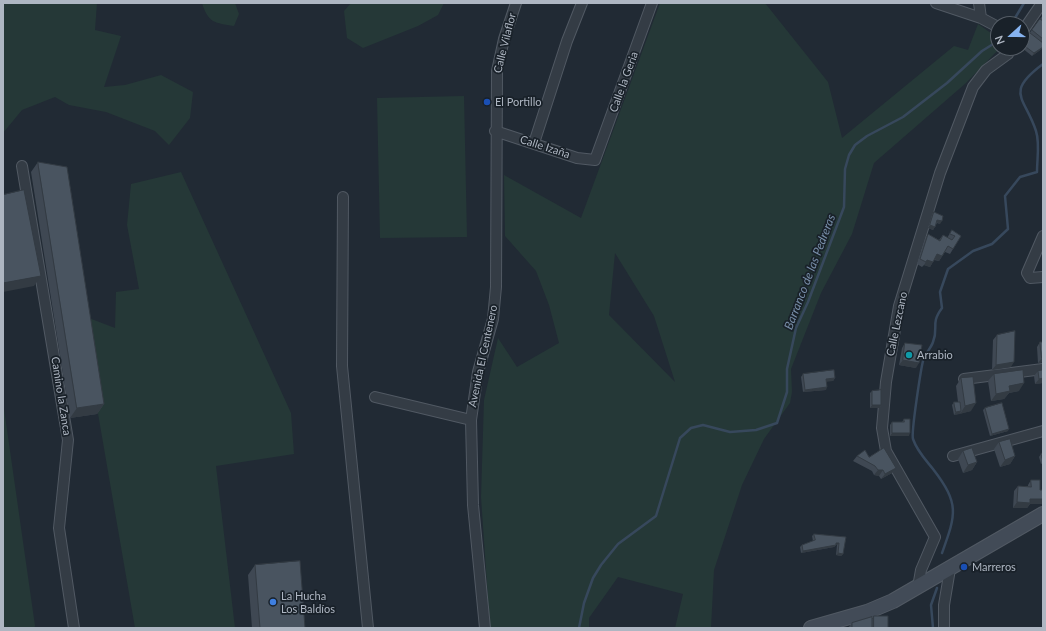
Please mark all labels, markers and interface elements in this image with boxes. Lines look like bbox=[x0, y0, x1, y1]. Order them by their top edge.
street label: Calle Vilaflor bbox=[491, 12, 519, 74]
north arrow bbox=[990, 16, 1030, 56]
text: N bbox=[992, 34, 1007, 46]
street label: Calle la Geria bbox=[607, 50, 641, 114]
place label: El Portillo bbox=[495, 95, 541, 109]
marker: El Portillo bbox=[482, 97, 492, 107]
street label: Calle Izaña bbox=[518, 133, 572, 161]
water label: Barranco de las Pedreras bbox=[781, 212, 839, 332]
street label: Calle Lezcano bbox=[884, 291, 910, 357]
street label: Avenida El Centenero bbox=[466, 304, 500, 408]
place label: Arrabio bbox=[917, 348, 953, 362]
marker: Arrabio bbox=[904, 350, 914, 360]
street label: Camino la Zanca bbox=[48, 356, 74, 436]
place label: Marreros bbox=[972, 560, 1016, 574]
marker: Marreros bbox=[959, 562, 969, 572]
place label: La Hucha Los Baldíos bbox=[281, 589, 335, 615]
marker: La Hucha Los Baldíos bbox=[268, 597, 278, 607]

